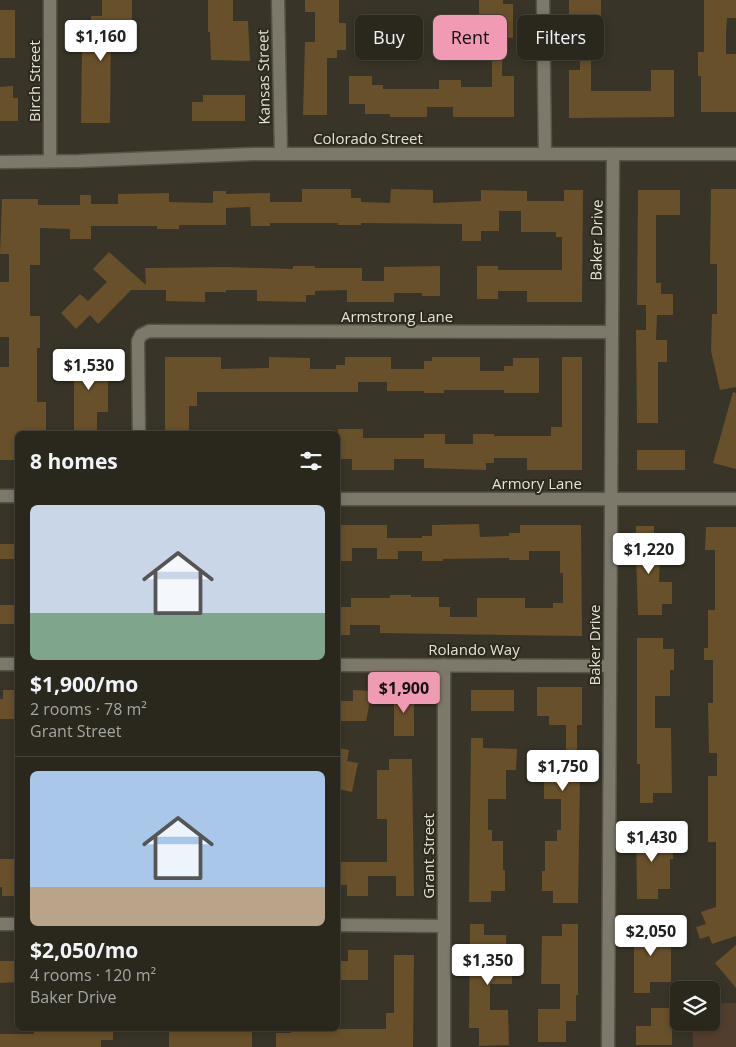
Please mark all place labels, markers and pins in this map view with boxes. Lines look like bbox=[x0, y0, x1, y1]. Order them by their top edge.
pin: $1,160 bbox=[60, 20, 142, 62]
pin: $1,530 bbox=[48, 348, 130, 391]
pin: $1,220 bbox=[608, 532, 690, 575]
pin: $1,900 bbox=[363, 672, 445, 714]
pin: $1,750 bbox=[522, 750, 604, 792]
pin: $1,430 bbox=[611, 820, 693, 863]
pin: $2,050 bbox=[610, 914, 692, 957]
pin: $1,350 bbox=[447, 944, 529, 986]

